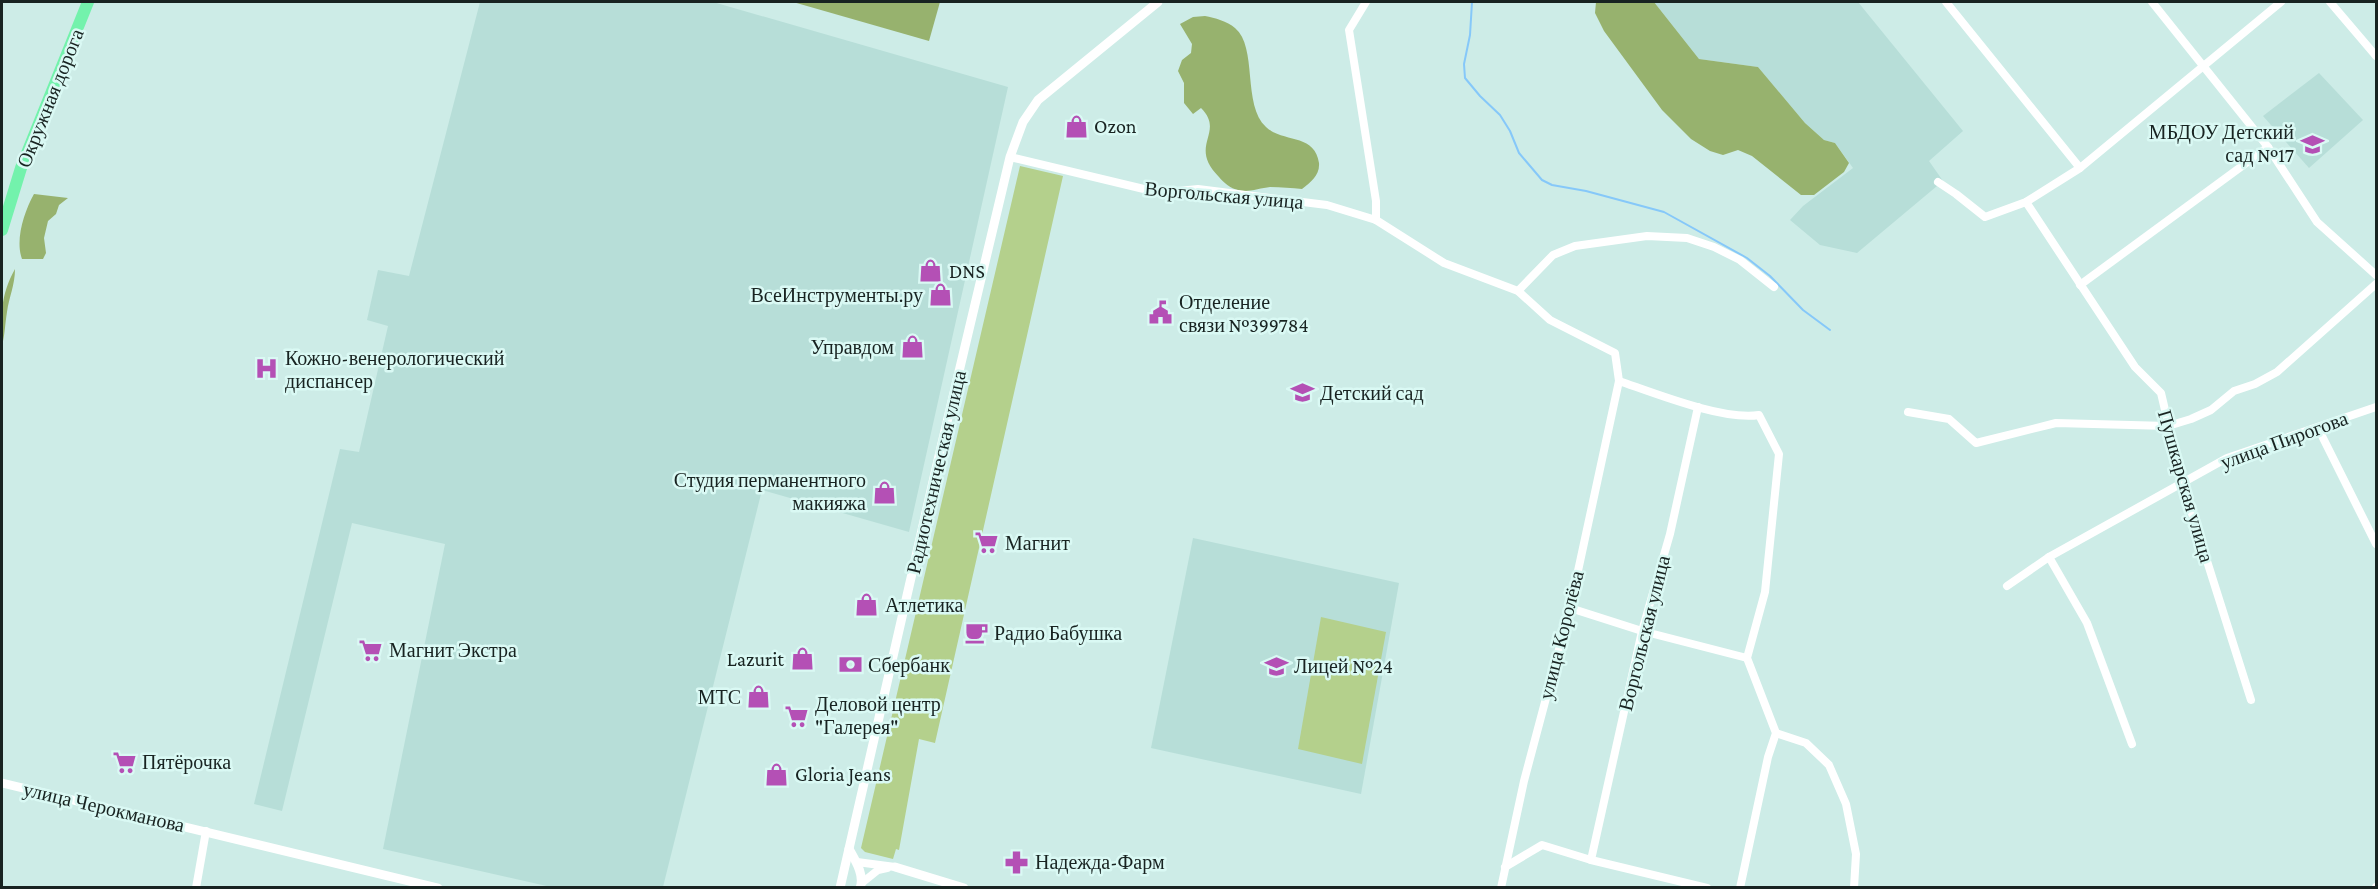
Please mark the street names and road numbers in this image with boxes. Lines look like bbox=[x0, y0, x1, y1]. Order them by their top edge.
street label: Окружная дорога bbox=[12, 26, 89, 171]
street label: Воргольская улица bbox=[1144, 177, 1304, 214]
street label: Радиотехническая улица bbox=[902, 368, 971, 576]
street label: Пушкарская улица bbox=[2153, 407, 2218, 565]
street label: улица Пирогова bbox=[2217, 407, 2351, 474]
street label: Воргольская улица bbox=[1614, 553, 1675, 713]
street label: улица Королёва bbox=[1534, 568, 1589, 702]
street label: улица Черокманова bbox=[21, 778, 187, 837]

